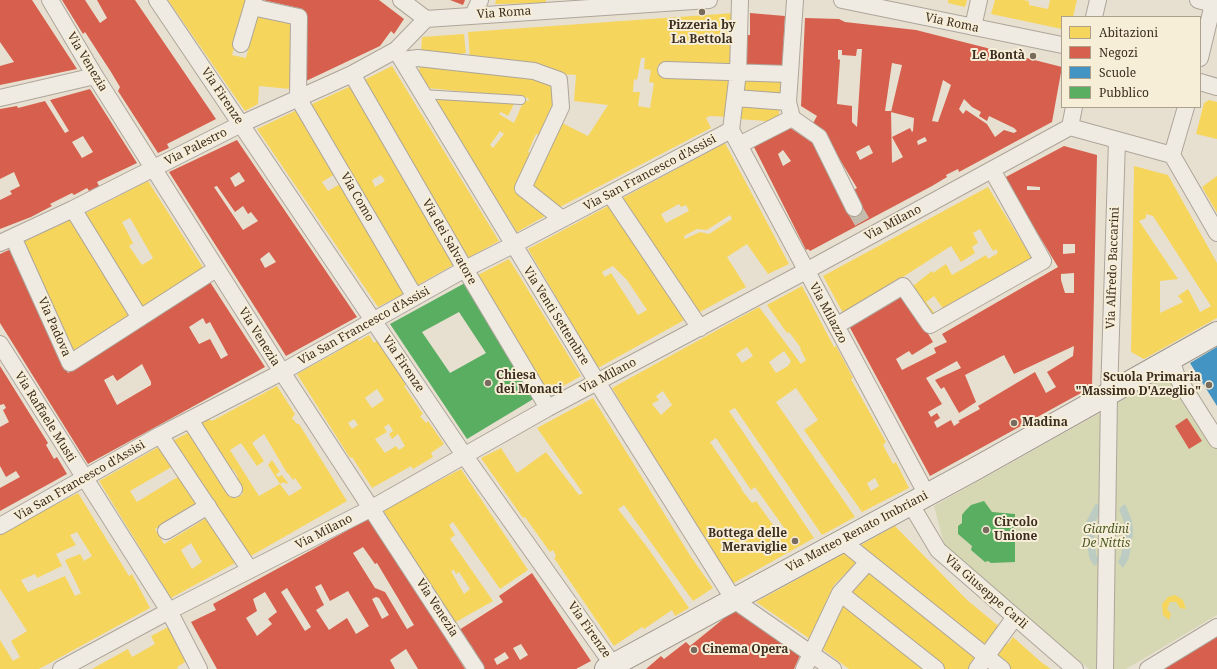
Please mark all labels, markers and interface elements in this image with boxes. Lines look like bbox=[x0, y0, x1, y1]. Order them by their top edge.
street label: Via Roma bbox=[476, 4, 532, 22]
marker: Pizzeria by La Bettola bbox=[697, 7, 707, 17]
street label: Via Roma bbox=[924, 10, 980, 36]
legend bbox=[1061, 16, 1201, 108]
place label: Pizzeria by La Bettola bbox=[669, 19, 735, 47]
text: Abitazioni bbox=[1099, 24, 1158, 41]
street label: Via Venezia bbox=[64, 30, 110, 94]
text: Negozi bbox=[1099, 44, 1138, 61]
place label: Le Bontà bbox=[972, 49, 1025, 63]
marker: Le Bontà bbox=[1028, 51, 1038, 61]
text: Scuole bbox=[1099, 64, 1136, 81]
street label: Via Firenze bbox=[198, 65, 246, 127]
text: Pubblico bbox=[1099, 84, 1149, 101]
street label: Via Palestro bbox=[162, 125, 230, 169]
street label: Via San Francesco d'Assisi bbox=[581, 132, 719, 214]
street label: Via Como bbox=[337, 170, 377, 224]
street label: Via dei Salvatore bbox=[419, 197, 479, 287]
street label: Via Milano bbox=[862, 202, 924, 244]
street label: Via Alfredo Baccarini bbox=[1104, 207, 1122, 329]
street label: Via Venti Settembre bbox=[520, 264, 592, 368]
street label: Via Milazzo bbox=[806, 280, 850, 346]
street label: Via San Francesco d'Assisi bbox=[296, 284, 432, 368]
street label: Via Padova bbox=[34, 295, 74, 359]
street label: Via Venezia bbox=[235, 305, 283, 369]
street label: Via Firenze bbox=[379, 333, 427, 395]
street label: Via Milano bbox=[577, 355, 639, 397]
street label: Via Raffaele Musti bbox=[11, 369, 79, 465]
place label: Chiesa dei Monaci bbox=[496, 369, 563, 397]
place label: Scuola Primaria "Massimo D'Azeglio" bbox=[1076, 371, 1201, 399]
marker: Chiesa dei Monaci bbox=[483, 378, 493, 388]
marker: Scuola Primaria "Massimo D'Azeglio" bbox=[1204, 380, 1214, 390]
place label: Madina bbox=[1022, 416, 1068, 430]
marker: Madina bbox=[1009, 418, 1019, 428]
street label: Via San Francesco d'Assisi bbox=[12, 438, 148, 524]
street label: Via Matteo Renato Imbriani bbox=[784, 488, 930, 576]
street label: Via Milano bbox=[293, 511, 355, 553]
place label: Circolo Unione bbox=[994, 516, 1038, 544]
park label: Giardini De Nittis bbox=[1082, 523, 1130, 551]
marker: Circolo Unione bbox=[981, 525, 991, 535]
place label: Bottega delle Meraviglie bbox=[708, 527, 787, 555]
marker: Bottega delle Meraviglie bbox=[790, 536, 800, 546]
street label: Via Giuseppe Carli bbox=[942, 552, 1030, 632]
street label: Via Venezia bbox=[413, 576, 461, 640]
street label: Via Firenze bbox=[564, 599, 614, 661]
place label: Cinema Opera bbox=[702, 643, 789, 657]
marker: Cinema Opera bbox=[689, 645, 699, 655]

